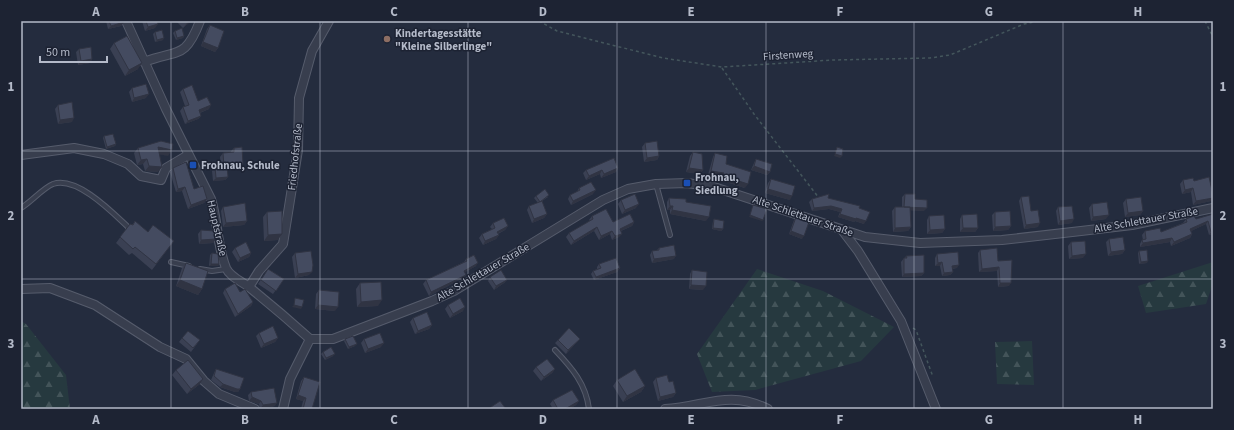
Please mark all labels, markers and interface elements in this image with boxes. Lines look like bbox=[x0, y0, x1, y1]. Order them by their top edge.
text: A bbox=[91, 3, 100, 21]
text: B bbox=[241, 3, 249, 21]
text: C bbox=[390, 3, 398, 21]
text: D bbox=[539, 3, 547, 21]
text: E bbox=[687, 3, 695, 21]
text: F bbox=[837, 3, 844, 21]
text: G bbox=[985, 3, 993, 21]
text: H bbox=[1134, 3, 1142, 21]
place label: Kindertagesstätte "Kleine Silberlinge" bbox=[395, 26, 492, 54]
marker: Kindertagesstätte "Kleine Silberlinge" bbox=[382, 34, 392, 44]
scale bar bbox=[40, 38, 107, 64]
text: 50 m bbox=[46, 44, 70, 61]
street label: Firstenweg bbox=[762, 46, 814, 64]
text: 1 bbox=[8, 78, 15, 96]
text: 1 bbox=[1220, 78, 1227, 96]
street label: Friedhofstraße bbox=[284, 122, 306, 191]
place label: Frohnau, Schule bbox=[201, 158, 280, 173]
marker: Frohnau, Schule bbox=[188, 160, 198, 170]
place label: Frohnau, Siedlung bbox=[695, 170, 739, 198]
marker: Frohnau, Siedlung bbox=[682, 178, 692, 188]
street label: Alte Schlettauer Straße bbox=[751, 192, 856, 240]
street label: Hauptstraße bbox=[203, 198, 231, 258]
street label: Alte Schlettauer Straße bbox=[1093, 203, 1200, 237]
text: 2 bbox=[8, 207, 15, 225]
text: 2 bbox=[1220, 207, 1227, 225]
street label: Alte Schlettauer Straße bbox=[434, 239, 533, 305]
text: 3 bbox=[8, 335, 15, 353]
text: 3 bbox=[1220, 335, 1227, 353]
text: A bbox=[91, 411, 100, 429]
text: B bbox=[241, 411, 249, 429]
text: C bbox=[390, 411, 398, 429]
text: D bbox=[539, 411, 547, 429]
text: E bbox=[687, 411, 695, 429]
text: F bbox=[837, 411, 844, 429]
text: G bbox=[985, 411, 993, 429]
text: H bbox=[1134, 411, 1142, 429]

